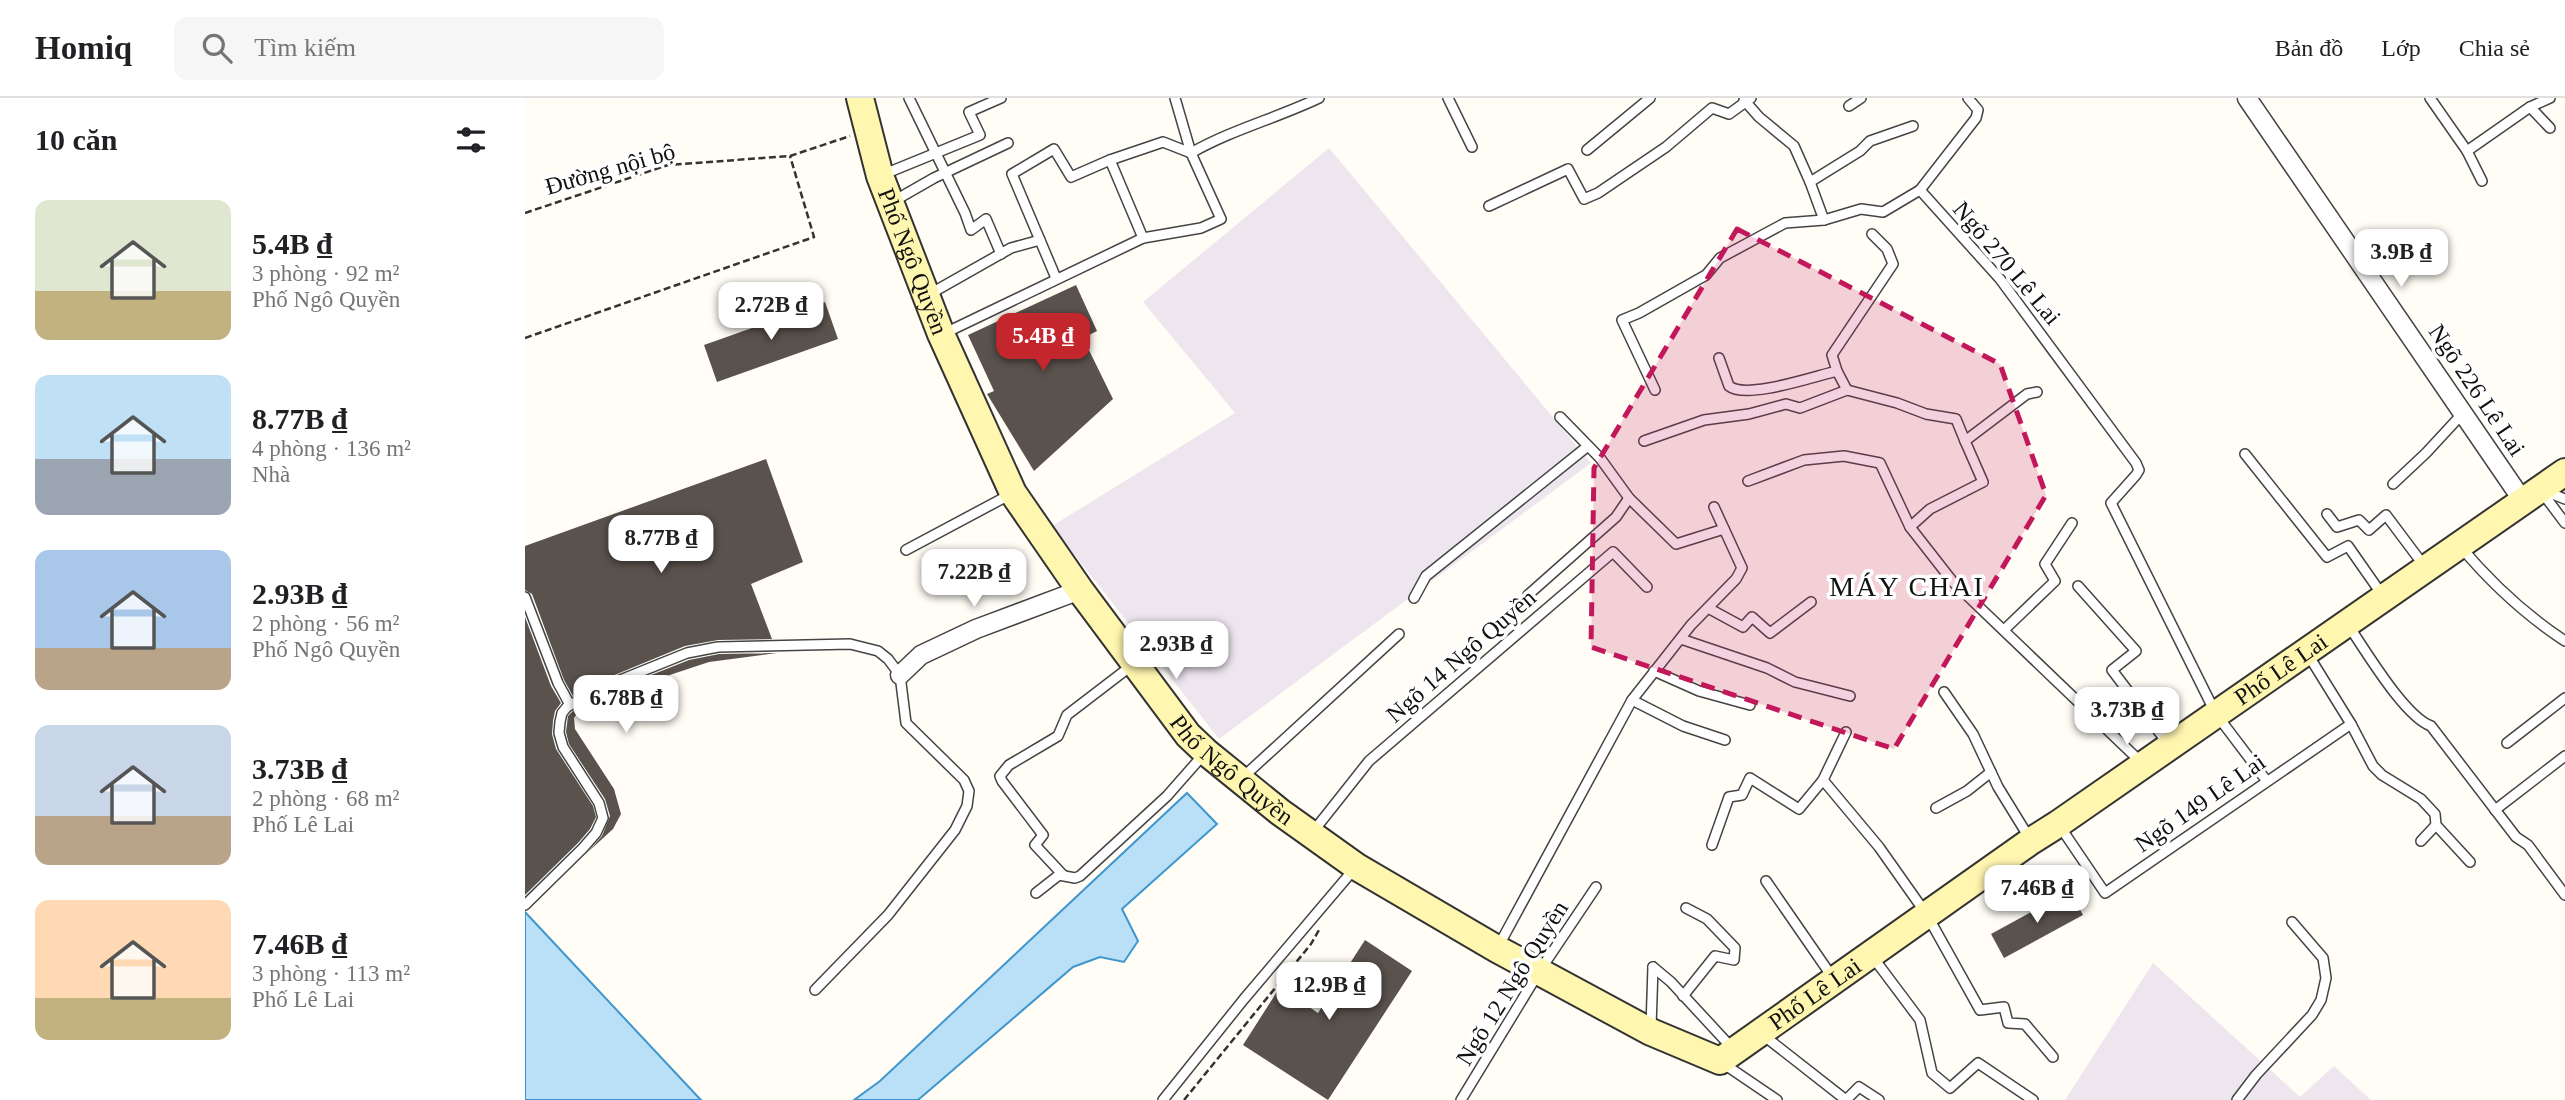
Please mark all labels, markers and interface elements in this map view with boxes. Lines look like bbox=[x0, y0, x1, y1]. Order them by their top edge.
search box bbox=[174, 17, 664, 80]
icon: search bbox=[198, 29, 236, 67]
text: Homiq bbox=[35, 30, 132, 66]
text: Tìm kiếm bbox=[254, 33, 356, 62]
text: Bản đồ bbox=[2275, 35, 2343, 61]
text: Lớp bbox=[2381, 35, 2421, 61]
text: Chia sẻ bbox=[2459, 35, 2530, 61]
icon: filters bbox=[452, 121, 490, 159]
text: 10 căn bbox=[35, 123, 118, 156]
street label: Đường nội bộ bbox=[542, 138, 678, 200]
street label: Phố Ngô Quyền bbox=[873, 184, 953, 338]
street label: Ngõ 270 Lê Lai bbox=[1948, 196, 2066, 330]
text: 5.4B ₫ bbox=[252, 227, 332, 260]
icon: home bbox=[91, 228, 175, 312]
pin: 3.9B ₫ bbox=[2344, 230, 2458, 289]
text: 3.9B ₫ bbox=[2370, 239, 2432, 264]
text: 3 phòng · 92 m² bbox=[252, 261, 399, 286]
pin: 2.72B ₫ bbox=[706, 282, 836, 342]
text: Phố Ngô Quyền bbox=[252, 287, 400, 312]
text: 2.72B ₫ bbox=[734, 292, 808, 317]
pin: 5.4B ₫ bbox=[986, 314, 1100, 373]
street label: Ngõ 226 Lê Lai bbox=[2424, 319, 2531, 461]
text: 5.4B ₫ bbox=[1012, 323, 1074, 348]
text: 8.77B ₫ bbox=[252, 402, 347, 435]
icon: home bbox=[91, 403, 175, 487]
text: 4 phòng · 136 m² bbox=[252, 436, 411, 461]
text: Nhà bbox=[252, 462, 290, 487]
pin: 8.77B ₫ bbox=[596, 516, 726, 575]
text: 8.77B ₫ bbox=[624, 525, 698, 550]
pin: 7.22B ₫ bbox=[909, 550, 1039, 609]
text: 7.22B ₫ bbox=[937, 559, 1011, 584]
district label: MÁY CHAI bbox=[1829, 571, 1985, 602]
text: 2.93B ₫ bbox=[252, 577, 347, 610]
icon: home bbox=[91, 578, 175, 662]
street label: Ngõ 14 Ngô Quyền bbox=[1381, 584, 1541, 728]
text: 2 phòng · 56 m² bbox=[252, 611, 399, 636]
pin: 2.93B ₫ bbox=[1111, 622, 1241, 681]
street label: Phố Lê Lai bbox=[2230, 628, 2332, 710]
text: 2.93B ₫ bbox=[1139, 631, 1213, 656]
text: Phố Ngô Quyền bbox=[252, 637, 400, 662]
pin: 6.78B ₫ bbox=[561, 676, 691, 735]
text: 6.78B ₫ bbox=[589, 685, 663, 710]
pin: 3.73B ₫ bbox=[2062, 688, 2192, 747]
text: 3.73B ₫ bbox=[2090, 697, 2164, 722]
street label: Phố Ngô Quyền bbox=[1165, 710, 1298, 830]
street label: Ngõ 149 Lê Lai bbox=[2130, 748, 2270, 857]
text: 3.73B ₫ bbox=[252, 752, 347, 785]
icon: home bbox=[91, 753, 175, 837]
text: 2 phòng · 68 m² bbox=[252, 786, 399, 811]
text: Phố Lê Lai bbox=[252, 812, 354, 837]
pin: 7.46B ₫ bbox=[1972, 866, 2102, 925]
text: 7.46B ₫ bbox=[2000, 875, 2074, 900]
street label: Ngõ 12 Ngô Quyền bbox=[1451, 896, 1573, 1070]
text: 7.46B ₫ bbox=[252, 927, 347, 960]
icon: home bbox=[91, 928, 175, 1012]
street label: Phố Lê Lai bbox=[1764, 952, 1866, 1035]
text: 3 phòng · 113 m² bbox=[252, 961, 410, 986]
pin: 12.9B ₫ bbox=[1264, 962, 1394, 1022]
text: 12.9B ₫ bbox=[1292, 972, 1366, 997]
text: Phố Lê Lai bbox=[252, 987, 354, 1012]

